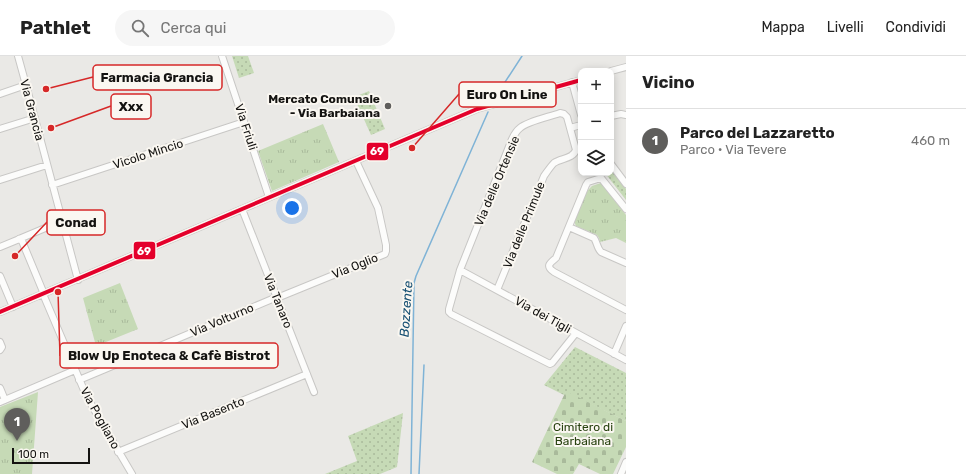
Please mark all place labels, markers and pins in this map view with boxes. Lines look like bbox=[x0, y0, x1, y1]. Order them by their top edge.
callout: Farmacia Grancia bbox=[93, 65, 222, 90]
callout: Euro On Line bbox=[459, 82, 556, 107]
place label: Mercato Comunale - Via Barbaiana bbox=[268, 92, 380, 120]
callout: Xxx bbox=[111, 94, 151, 119]
marker: Mercato Comunale - Via Barbaiana bbox=[383, 101, 393, 111]
callout: Conad bbox=[47, 210, 105, 235]
callout: Blow Up Enoteca & Cafè Bistrot bbox=[60, 343, 278, 368]
pin: 1 bbox=[4, 408, 30, 441]

